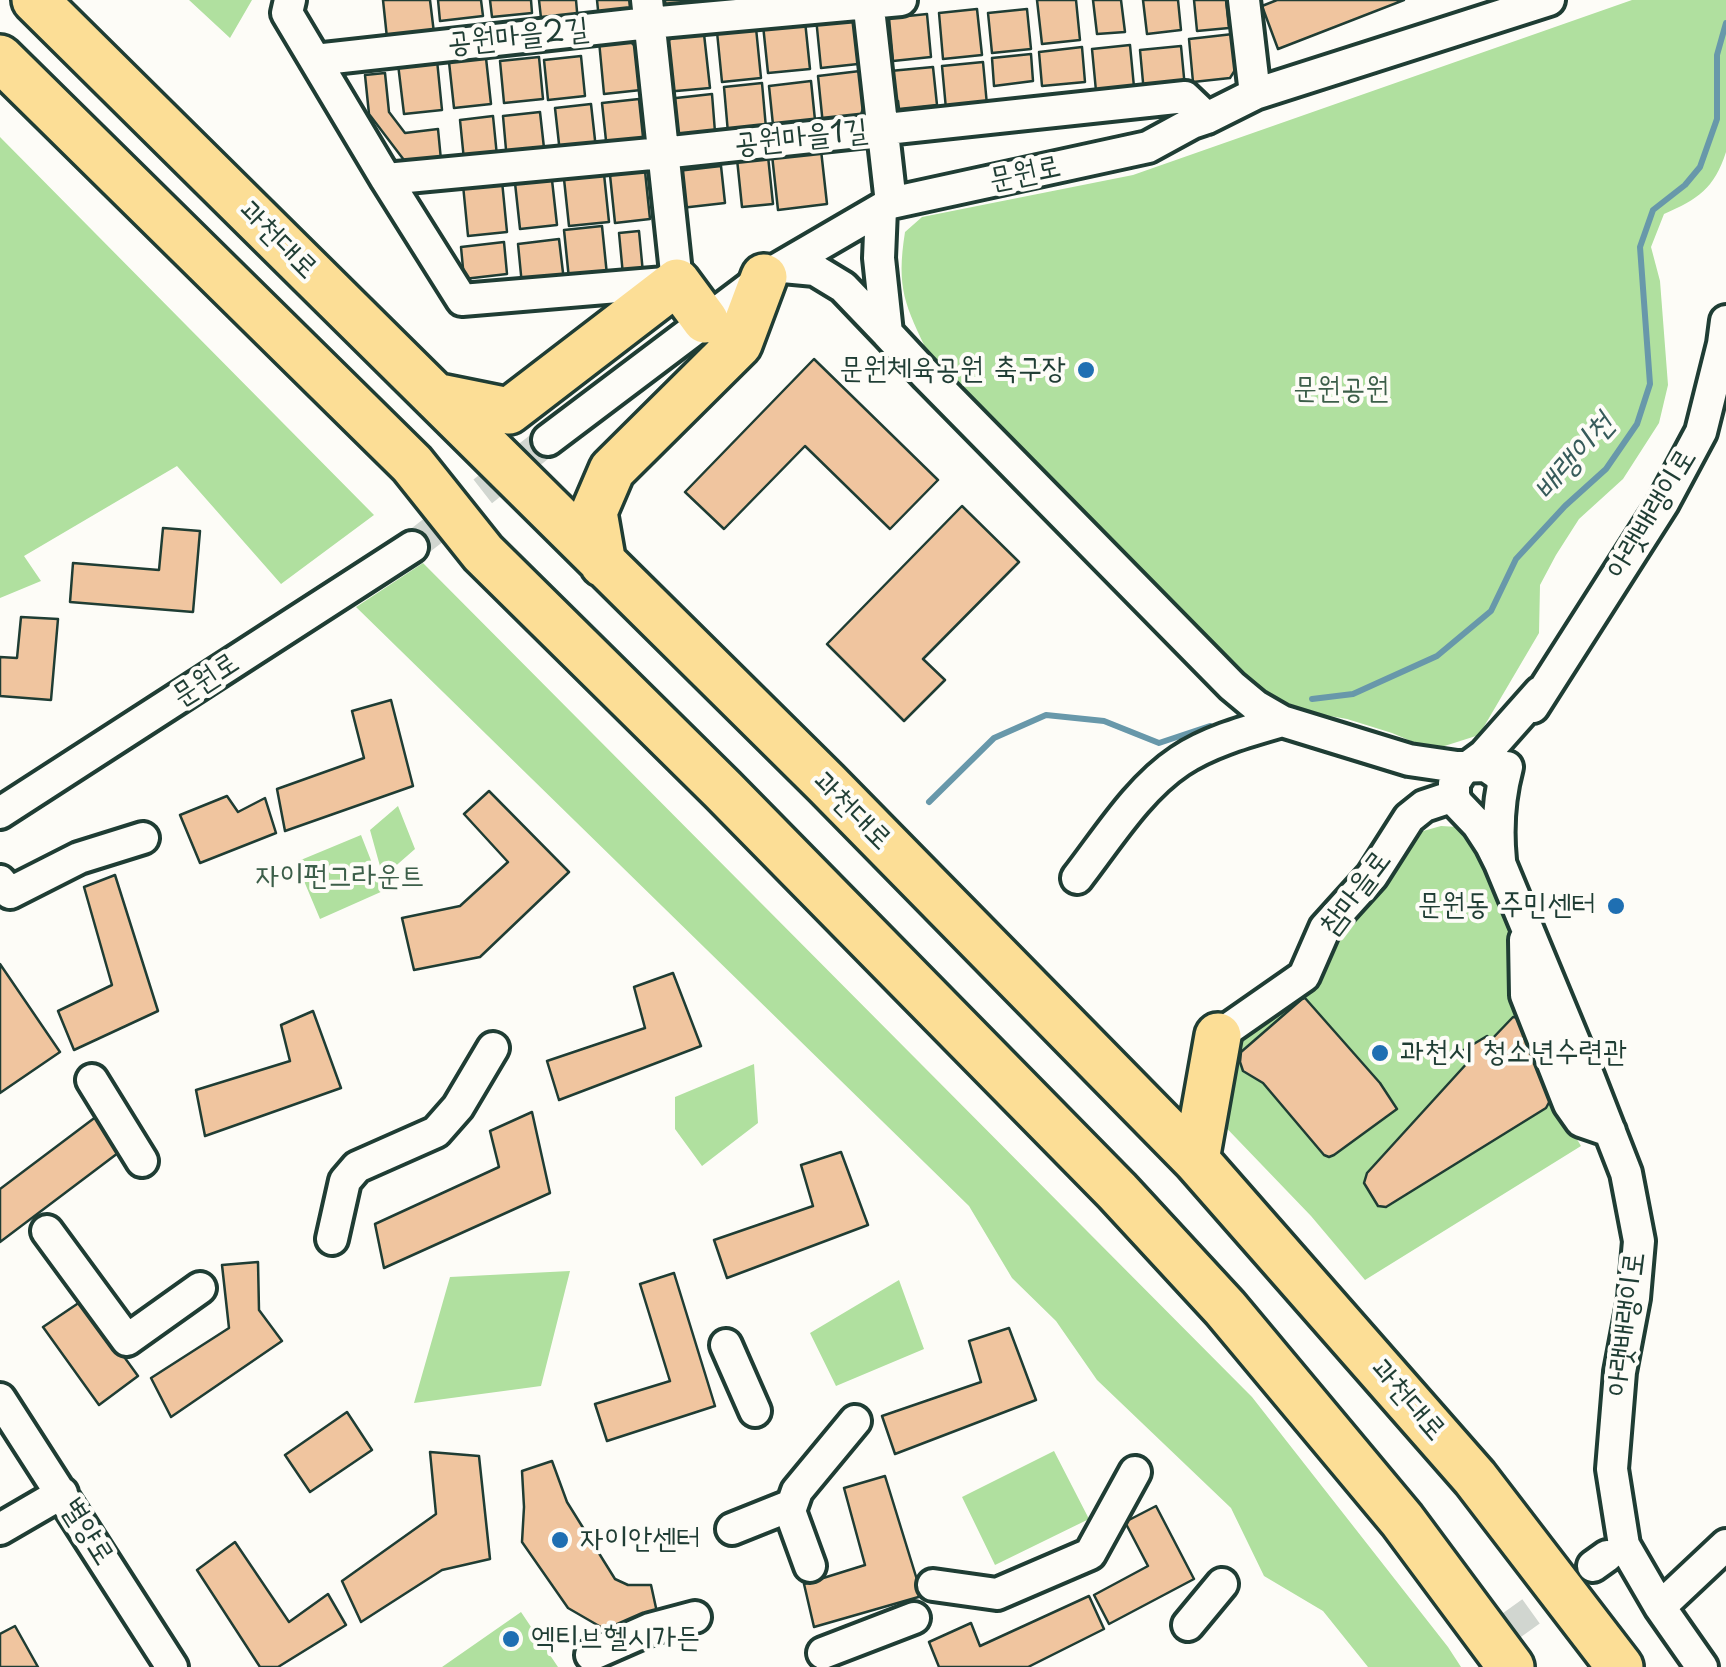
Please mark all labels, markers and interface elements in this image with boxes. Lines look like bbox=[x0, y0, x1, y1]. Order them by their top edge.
street label: 공원마을2길 bbox=[446, 12, 590, 62]
street label: 공원마을1길 bbox=[732, 113, 870, 163]
street label: 문원로 bbox=[986, 149, 1064, 199]
street label: 과천대로 bbox=[231, 193, 325, 287]
place label: 문원체육공원 축구장 bbox=[839, 352, 1066, 388]
marker: 문원체육공원 축구장 bbox=[1075, 359, 1097, 381]
park label: 문원공원 bbox=[1293, 372, 1389, 408]
water label: 배랭이천 bbox=[1527, 407, 1623, 509]
street label: 아랫배랭이로 bbox=[1599, 443, 1705, 585]
street label: 문원로 bbox=[166, 645, 246, 715]
street label: 과천대로 bbox=[805, 764, 899, 858]
street label: 참마을로 bbox=[1313, 844, 1399, 942]
park label: 자이펀그라운트 bbox=[256, 859, 424, 895]
place label: 문원동 주민센터 bbox=[1417, 888, 1596, 924]
marker: 문원동 주민센터 bbox=[1605, 895, 1627, 917]
place label: 과천시 청소년수련관 bbox=[1400, 1035, 1627, 1071]
marker: 과천시 청소년수련관 bbox=[1369, 1042, 1391, 1064]
street label: 아랫배랭이로 bbox=[1600, 1250, 1654, 1398]
street label: 과천대로 bbox=[1363, 1352, 1453, 1448]
street label: 별양로 bbox=[53, 1492, 121, 1572]
place label: 자이안센터 bbox=[580, 1522, 701, 1558]
marker: 자이안센터 bbox=[549, 1529, 571, 1551]
place label: 엑티브헬시가든 bbox=[531, 1621, 700, 1657]
marker: 엑티브헬시가든 bbox=[500, 1628, 522, 1650]

